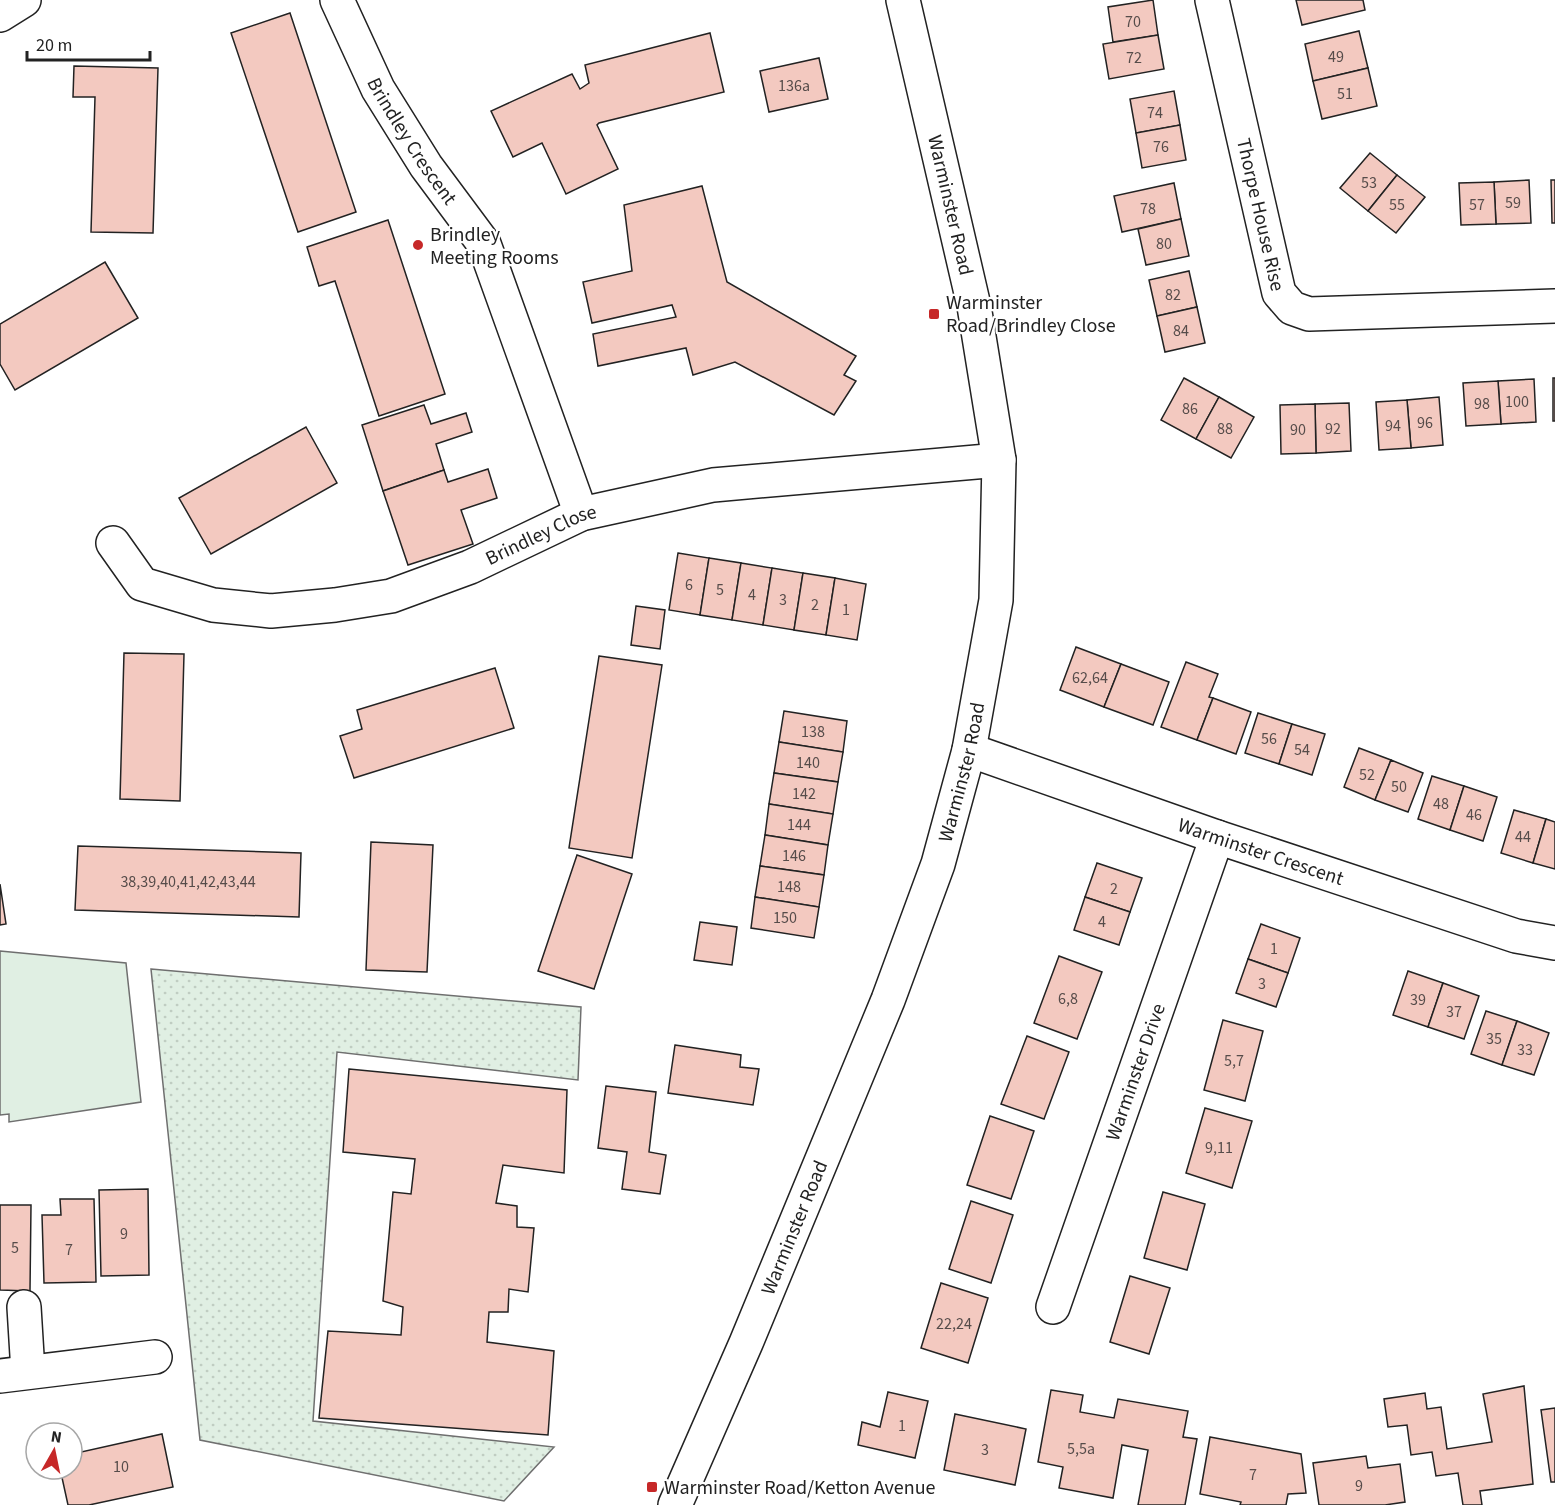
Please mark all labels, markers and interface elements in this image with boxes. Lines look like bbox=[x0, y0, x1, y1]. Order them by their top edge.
house number: 70 bbox=[1125, 11, 1141, 33]
scale bar bbox=[27, 24, 150, 62]
text: 20 m bbox=[36, 33, 72, 58]
house number: 49 bbox=[1328, 46, 1344, 68]
house number: 72 bbox=[1126, 47, 1142, 69]
street label: Brindley Crescent bbox=[360, 73, 463, 211]
house number: 136a bbox=[778, 75, 810, 97]
house number: 51 bbox=[1337, 83, 1353, 105]
house number: 74 bbox=[1147, 102, 1163, 124]
street label: Warminster Road bbox=[920, 132, 980, 278]
street label: Thorpe House Rise bbox=[1229, 135, 1291, 294]
house number: 76 bbox=[1153, 136, 1169, 158]
house number: 53 bbox=[1361, 172, 1377, 194]
house number: 59 bbox=[1505, 192, 1521, 214]
house number: 55 bbox=[1389, 194, 1405, 216]
house number: 57 bbox=[1469, 194, 1485, 216]
house number: 78 bbox=[1140, 198, 1156, 220]
place label: Brindley Meeting Rooms bbox=[430, 221, 559, 272]
house number: 80 bbox=[1156, 233, 1172, 255]
marker: Brindley Meeting Rooms bbox=[411, 238, 425, 252]
house number: 82 bbox=[1165, 284, 1181, 306]
place label: Warminster Road/Brindley Close bbox=[946, 289, 1116, 340]
marker: Warminster Road/Brindley Close bbox=[927, 307, 941, 321]
house number: 84 bbox=[1173, 320, 1189, 342]
house number: 100 bbox=[1505, 391, 1529, 413]
house number: 98 bbox=[1474, 393, 1490, 415]
house number: 86 bbox=[1182, 398, 1198, 420]
house number: 96 bbox=[1417, 412, 1433, 434]
house number: 94 bbox=[1385, 415, 1401, 437]
house number: 88 bbox=[1217, 418, 1233, 440]
house number: 92 bbox=[1325, 418, 1341, 440]
house number: 90 bbox=[1290, 419, 1306, 441]
street label: Brindley Close bbox=[481, 498, 599, 573]
house number: 6 bbox=[685, 574, 693, 596]
house number: 5 bbox=[716, 579, 724, 601]
house number: 4 bbox=[748, 584, 756, 606]
house number: 3 bbox=[779, 589, 787, 611]
house number: 2 bbox=[811, 594, 819, 616]
house number: 1 bbox=[842, 599, 850, 621]
house number: 62,64 bbox=[1072, 667, 1108, 689]
street label: Warminster Road bbox=[932, 700, 992, 845]
house number: 138 bbox=[801, 721, 825, 743]
house number: 56 bbox=[1261, 728, 1277, 750]
house number: 54 bbox=[1294, 739, 1310, 761]
house number: 140 bbox=[796, 752, 820, 774]
house number: 52 bbox=[1359, 764, 1375, 786]
house number: 50 bbox=[1391, 776, 1407, 798]
house number: 142 bbox=[792, 783, 816, 805]
house number: 48 bbox=[1433, 793, 1449, 815]
house number: 46 bbox=[1466, 804, 1482, 826]
street label: Warminster Crescent bbox=[1174, 811, 1347, 893]
house number: 144 bbox=[787, 814, 811, 836]
house number: 44 bbox=[1515, 826, 1531, 848]
house number: 146 bbox=[782, 845, 806, 867]
house number: 38,39,40,41,42,43,44 bbox=[120, 871, 256, 893]
house number: 148 bbox=[777, 876, 801, 898]
house number: 2 bbox=[1110, 878, 1118, 900]
house number: 150 bbox=[773, 907, 797, 929]
house number: 4 bbox=[1098, 911, 1106, 933]
house number: 1 bbox=[1270, 938, 1278, 960]
house number: 3 bbox=[1258, 973, 1266, 995]
house number: 6,8 bbox=[1058, 988, 1078, 1010]
house number: 39 bbox=[1410, 989, 1426, 1011]
street label: Warminster Drive bbox=[1099, 1000, 1173, 1145]
house number: 37 bbox=[1446, 1001, 1462, 1023]
house number: 35 bbox=[1486, 1028, 1502, 1050]
house number: 33 bbox=[1517, 1039, 1533, 1061]
house number: 5,7 bbox=[1224, 1050, 1244, 1072]
house number: 9,11 bbox=[1205, 1137, 1233, 1159]
street label: Warminster Road bbox=[754, 1156, 835, 1299]
house number: 9 bbox=[120, 1223, 128, 1245]
house number: 5 bbox=[11, 1237, 19, 1259]
house number: 7 bbox=[65, 1239, 73, 1261]
house number: 22,24 bbox=[936, 1313, 972, 1335]
house number: 1 bbox=[898, 1415, 906, 1437]
north arrow bbox=[24, 1421, 84, 1481]
text: N bbox=[49, 1425, 63, 1449]
house number: 5,5a bbox=[1067, 1438, 1095, 1460]
house number: 3 bbox=[981, 1439, 989, 1461]
house number: 10 bbox=[113, 1456, 129, 1478]
house number: 7 bbox=[1249, 1464, 1257, 1486]
place label: Warminster Road/Ketton Avenue bbox=[664, 1474, 936, 1502]
house number: 9 bbox=[1355, 1475, 1363, 1497]
marker: Warminster Road/Ketton Avenue bbox=[645, 1480, 659, 1494]

